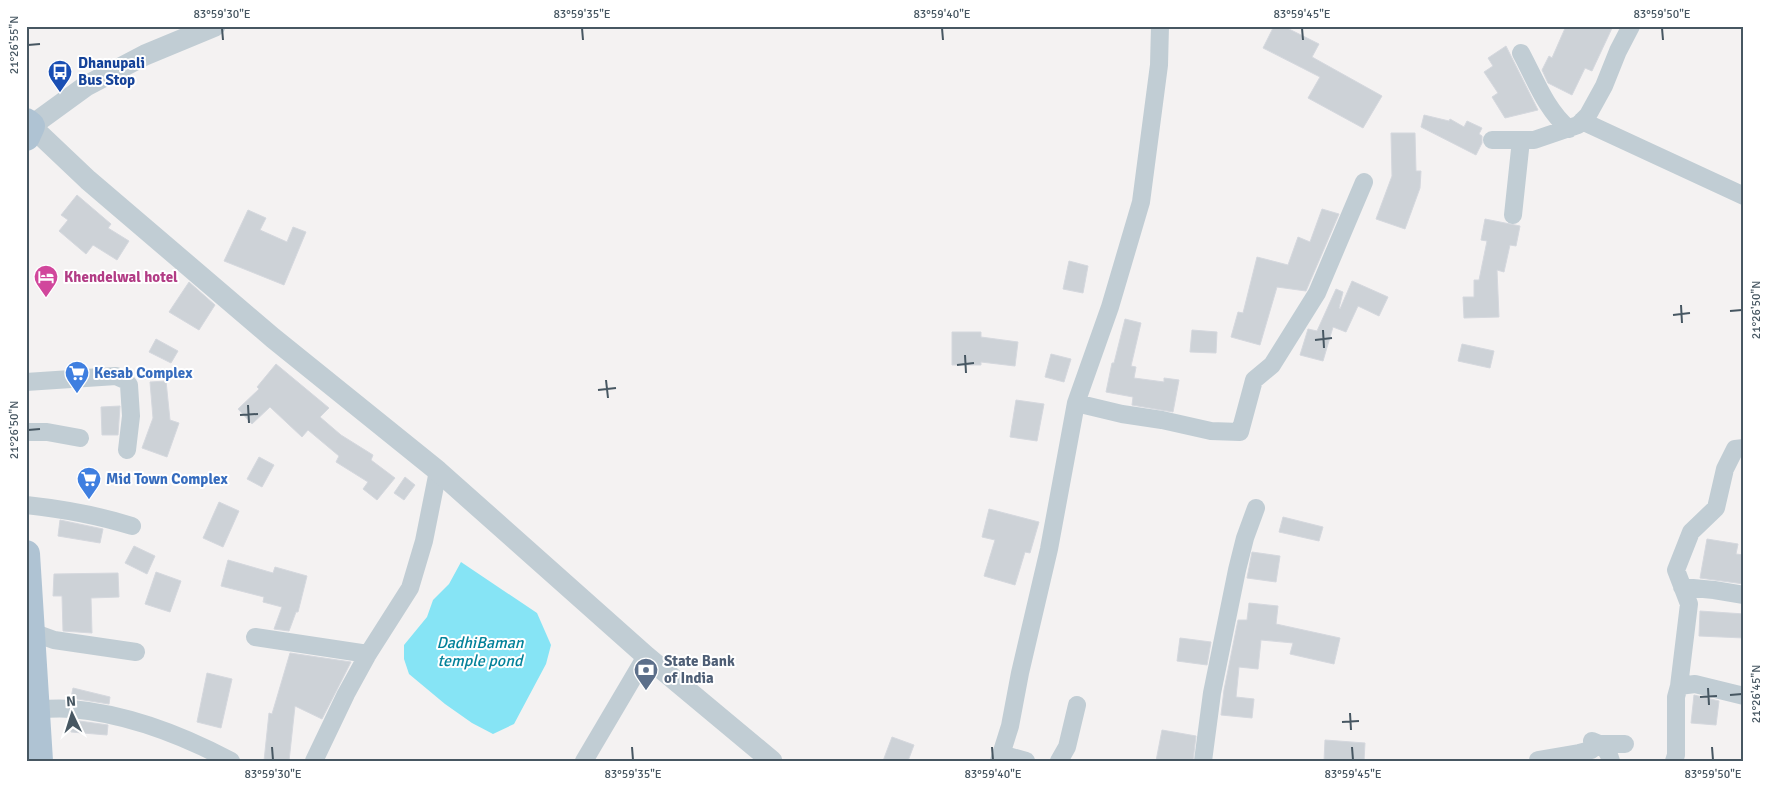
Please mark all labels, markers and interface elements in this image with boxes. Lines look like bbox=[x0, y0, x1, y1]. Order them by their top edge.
text: 83°59'30"E bbox=[193, 7, 251, 22]
text: 83°59'35"E bbox=[553, 7, 611, 22]
text: 83°59'40"E bbox=[913, 7, 971, 22]
text: 83°59'45"E bbox=[1273, 7, 1331, 22]
text: 83°59'50"E bbox=[1633, 7, 1691, 22]
text: 21°26'55"N bbox=[7, 16, 22, 74]
place label: Dhanupali Bus Stop bbox=[78, 54, 145, 89]
bus stop icon: Dhanupali Bus Stop bbox=[47, 59, 73, 93]
hotel icon: Khendelwal hotel bbox=[33, 264, 59, 298]
place label: Khendelwal hotel bbox=[64, 268, 178, 286]
text: 21°26'50"N bbox=[1749, 281, 1764, 339]
supermarket icon: Kesab Complex bbox=[64, 360, 90, 394]
place label: Kesab Complex bbox=[94, 364, 193, 382]
text: 21°26'50"N bbox=[7, 401, 22, 459]
supermarket icon: Mid Town Complex bbox=[76, 466, 102, 500]
place label: Mid Town Complex bbox=[106, 470, 228, 488]
water label: DadhiBaman temple pond bbox=[436, 633, 525, 671]
place label: State Bank of India bbox=[664, 652, 735, 687]
bank icon: State Bank of India bbox=[633, 657, 659, 691]
text: 21°26'45"N bbox=[1749, 665, 1764, 723]
north arrow bbox=[48, 690, 98, 740]
text: N bbox=[66, 693, 77, 710]
text: 83°59'30"E bbox=[244, 767, 302, 782]
text: 83°59'35"E bbox=[604, 767, 662, 782]
text: 83°59'40"E bbox=[964, 767, 1022, 782]
text: 83°59'45"E bbox=[1324, 767, 1382, 782]
text: 83°59'50"E bbox=[1684, 767, 1742, 782]

